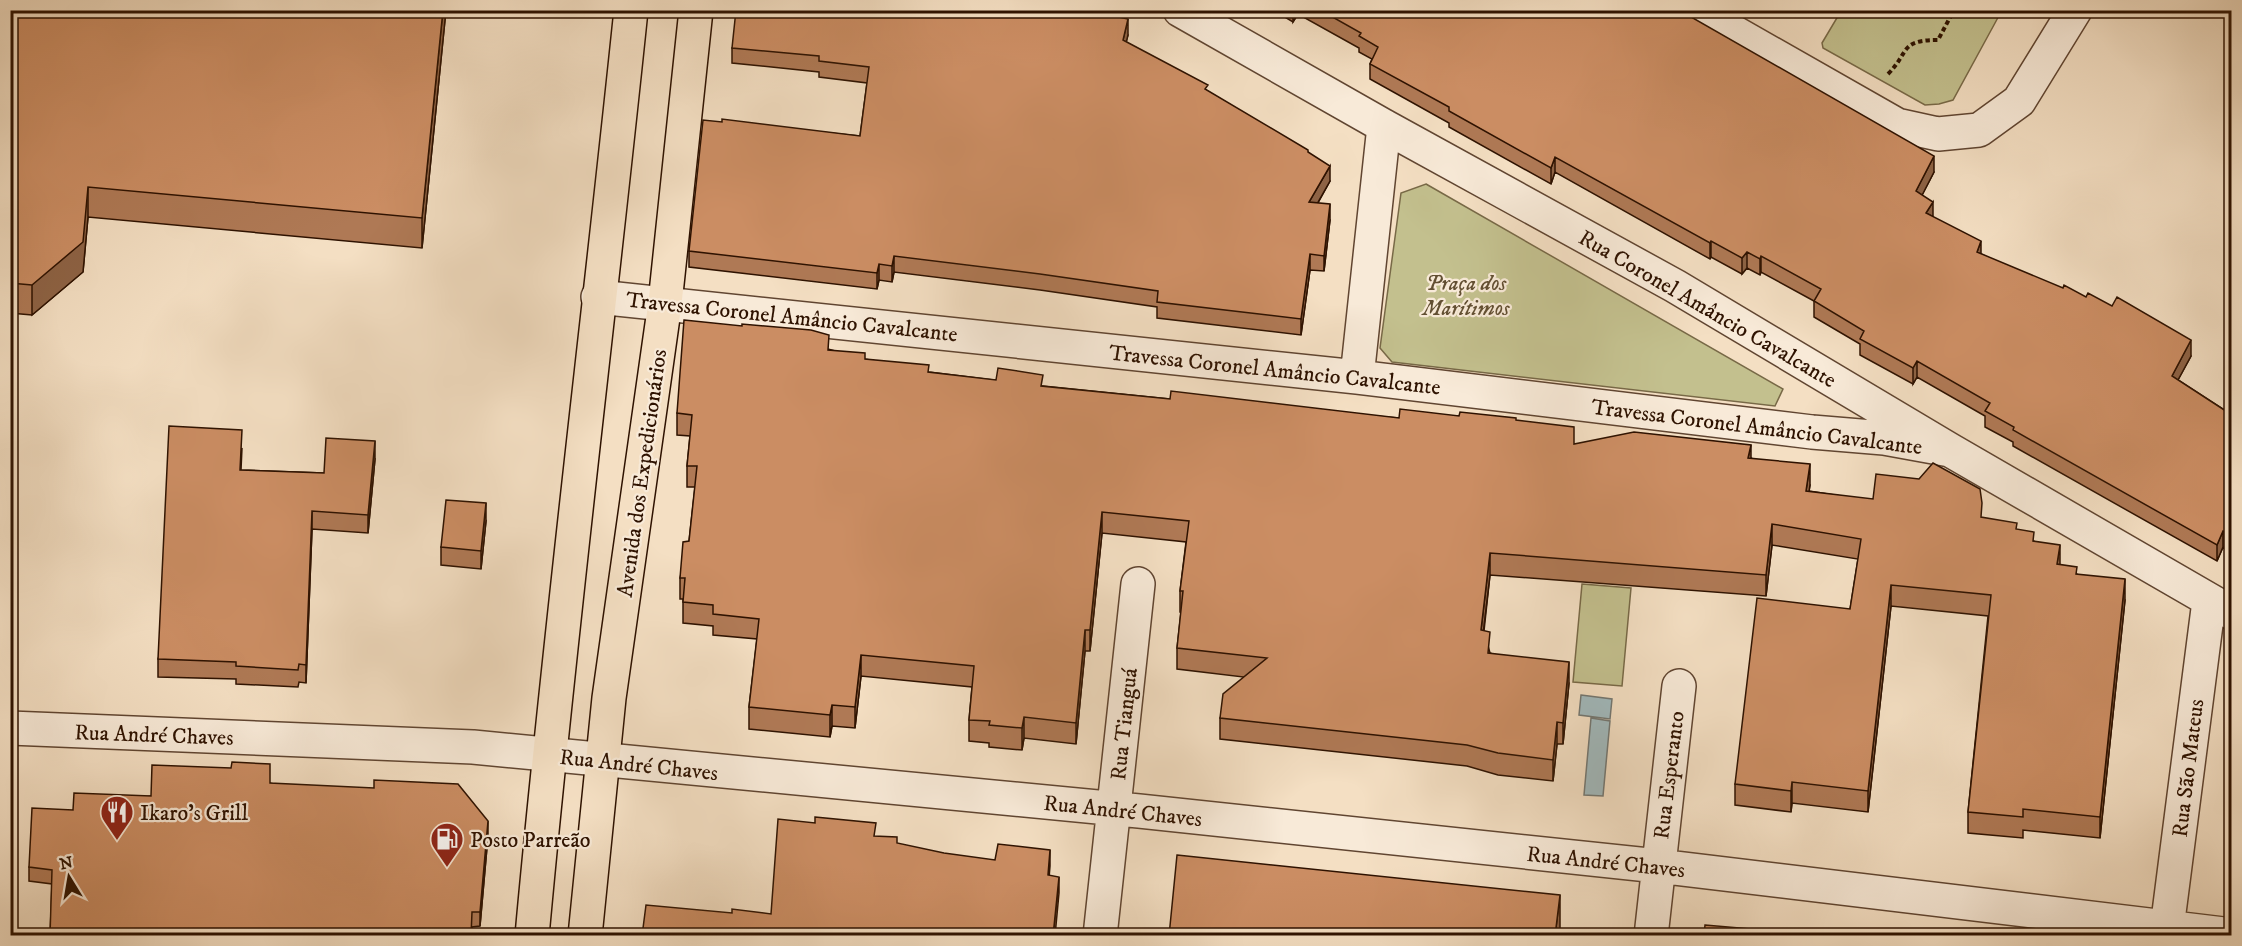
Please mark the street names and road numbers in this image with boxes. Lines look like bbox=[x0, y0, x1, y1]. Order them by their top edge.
street label: Rua Coronel Amâncio Cavalcante bbox=[1574, 224, 1841, 394]
street label: Travessa Coronel Amâncio Cavalcante bbox=[625, 287, 959, 348]
street label: Travessa Coronel Amâncio Cavalcante bbox=[1108, 340, 1442, 401]
street label: Avenida dos Expedicionários bbox=[612, 348, 673, 599]
street label: Travessa Coronel Amâncio Cavalcante bbox=[1590, 394, 1924, 461]
street label: Rua Tianguá bbox=[1105, 666, 1144, 782]
street label: Rua São Mateus bbox=[2167, 697, 2210, 839]
street label: Rua Esperanto bbox=[1648, 709, 1691, 841]
street label: Rua André Chaves bbox=[74, 719, 234, 752]
street label: Rua André Chaves bbox=[558, 744, 719, 787]
street label: Rua André Chaves bbox=[1042, 790, 1203, 833]
street label: Rua André Chaves bbox=[1525, 841, 1686, 884]

